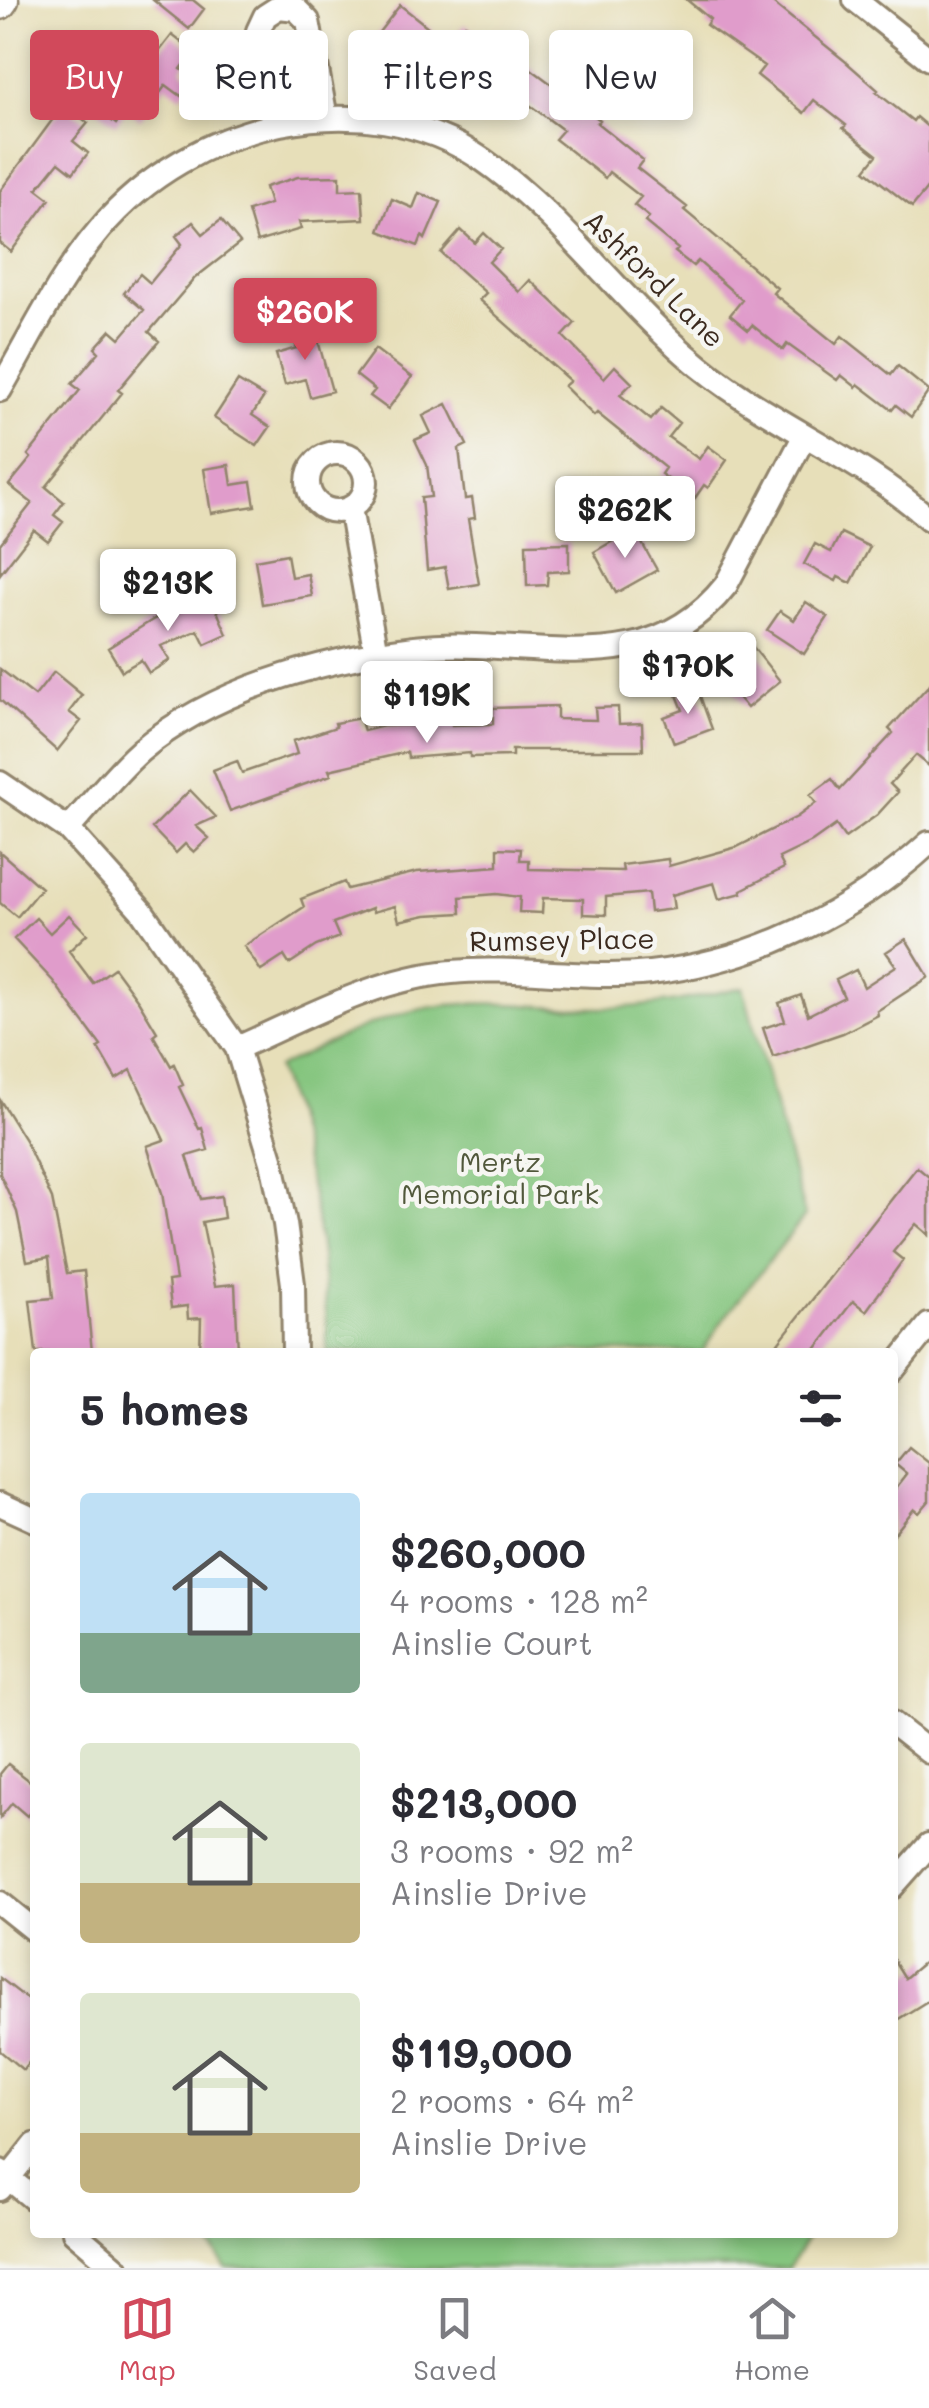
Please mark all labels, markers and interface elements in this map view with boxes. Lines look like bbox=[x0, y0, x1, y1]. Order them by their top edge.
chip: Buy bbox=[30, 30, 159, 120]
chip: Rent bbox=[179, 30, 328, 120]
chip: Filters bbox=[348, 30, 529, 120]
chip: New bbox=[549, 30, 693, 120]
street label: Ashford Lane bbox=[577, 202, 733, 354]
pin: $260K bbox=[235, 278, 375, 363]
text: $260K bbox=[256, 289, 354, 331]
pin: $262K bbox=[555, 476, 695, 561]
text: $262K bbox=[577, 487, 673, 529]
pin: $213K bbox=[98, 549, 238, 634]
text: $213K bbox=[122, 560, 214, 602]
pin: $170K bbox=[618, 632, 758, 717]
text: $170K bbox=[641, 643, 735, 685]
pin: $119K bbox=[357, 661, 497, 746]
text: $119K bbox=[383, 672, 471, 714]
street label: Rumsey Place bbox=[469, 919, 655, 959]
park label: Mertz Memorial Park bbox=[401, 1143, 599, 1211]
text: 5 homes bbox=[80, 1381, 249, 1436]
icon: filters bbox=[793, 1381, 848, 1436]
text: $260,000 bbox=[390, 1524, 586, 1579]
icon: home bbox=[160, 1533, 280, 1653]
text: 4 rooms · 128 m² bbox=[390, 1579, 648, 1621]
text: Ainslie Court bbox=[390, 1621, 593, 1663]
text: $213,000 bbox=[390, 1774, 577, 1829]
icon: home bbox=[160, 1783, 280, 1903]
text: 3 rooms · 92 m² bbox=[390, 1829, 633, 1871]
text: Ainslie Drive bbox=[390, 1871, 588, 1913]
text: $119,000 bbox=[390, 2024, 572, 2079]
icon: home bbox=[160, 2033, 280, 2153]
text: 2 rooms · 64 m² bbox=[390, 2079, 634, 2121]
text: Ainslie Drive bbox=[390, 2121, 588, 2163]
tab: Map bbox=[119, 2291, 176, 2387]
tab: Saved bbox=[413, 2291, 496, 2387]
tab: Home bbox=[734, 2291, 810, 2387]

